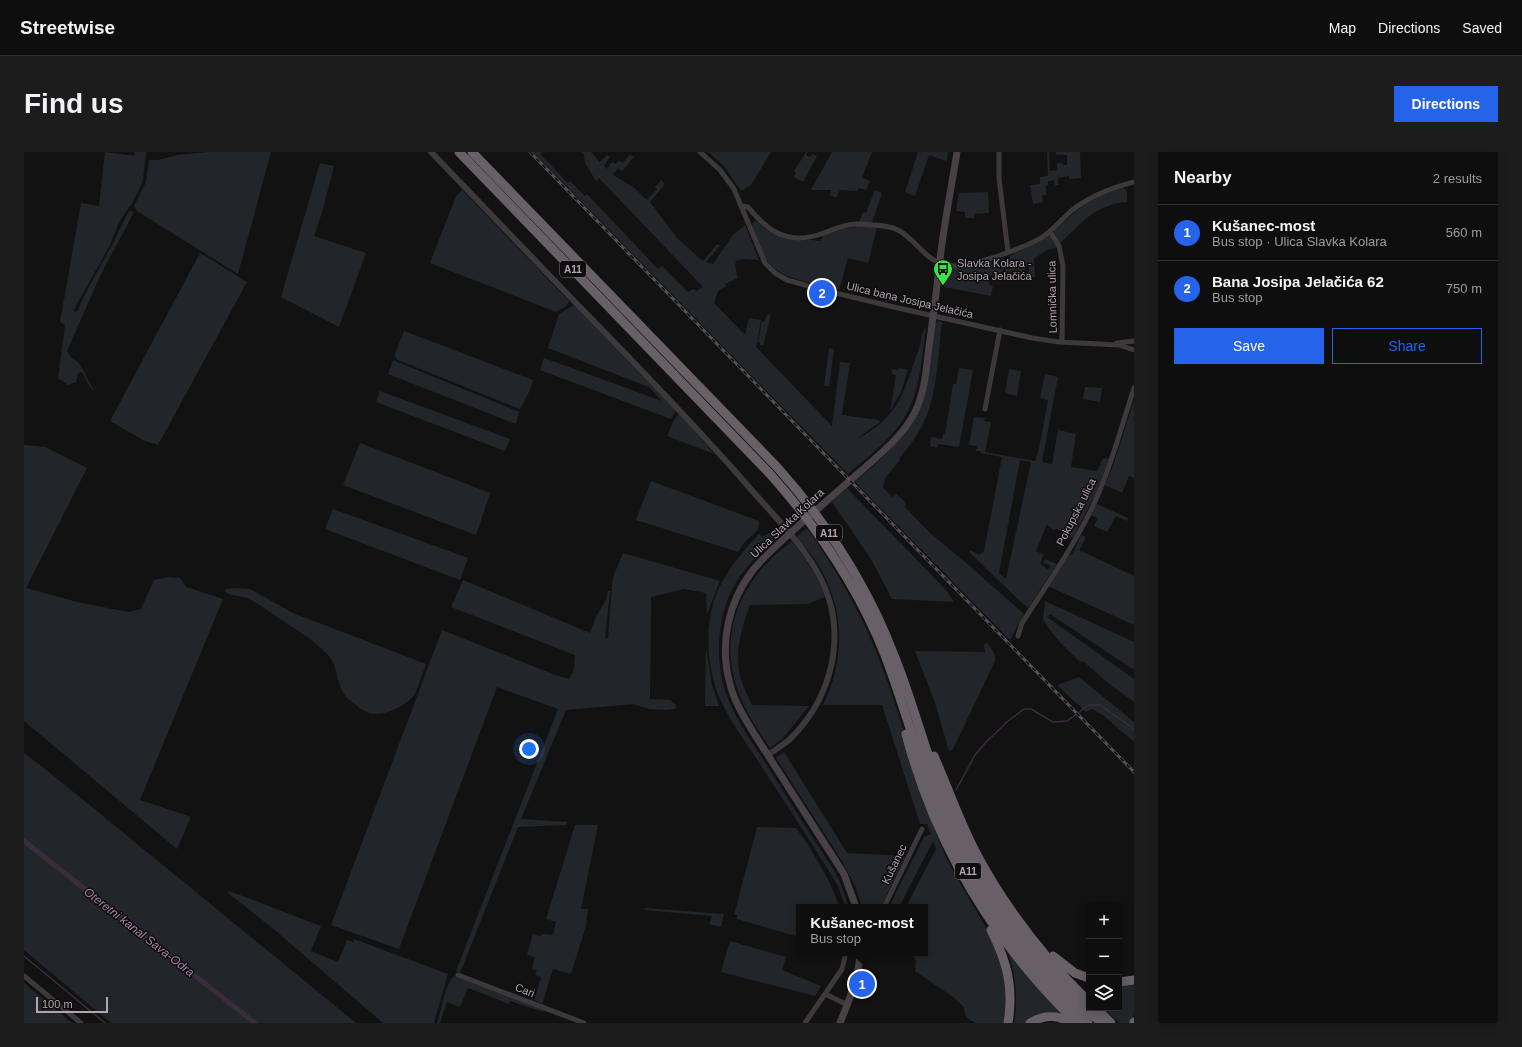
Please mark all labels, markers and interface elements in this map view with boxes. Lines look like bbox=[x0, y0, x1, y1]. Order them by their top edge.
text: Streetwise bbox=[20, 17, 115, 38]
text: Map bbox=[1329, 20, 1356, 36]
text: Directions bbox=[1378, 20, 1440, 36]
text: Saved bbox=[1462, 20, 1502, 36]
button: Directions bbox=[1394, 86, 1498, 122]
text: Find us bbox=[24, 88, 124, 119]
text: Nearby bbox=[1174, 168, 1232, 187]
text: 2 results bbox=[1433, 171, 1482, 186]
text: Kušanec-most bbox=[1212, 217, 1315, 234]
text: 1 bbox=[1183, 225, 1191, 240]
text: 560 m bbox=[1446, 225, 1482, 240]
text: Bus stop · Ulica Slavka Kolara bbox=[1212, 234, 1387, 249]
place label: Slavka Kolara - Josipa Jelačića bbox=[957, 257, 1032, 282]
bus stop icon: Slavka Kolara - Josipa Jelačića bbox=[932, 258, 954, 286]
street label: Lomnička ulica bbox=[1045, 260, 1059, 333]
road number: A11 bbox=[560, 261, 586, 277]
text: Bana Josipa Jelačića 62 bbox=[1212, 273, 1384, 290]
pin: 2 bbox=[809, 278, 835, 308]
street label: Ulica bana Josipa Jelačića bbox=[845, 280, 975, 321]
text: 2 bbox=[1183, 281, 1191, 296]
text: 750 m bbox=[1446, 281, 1482, 296]
text: Bus stop bbox=[1212, 290, 1263, 305]
button: Save bbox=[1174, 328, 1324, 364]
button: Share bbox=[1332, 328, 1482, 364]
street label: Pokupska ulica bbox=[1054, 476, 1099, 548]
street label: Ulica Slavka Kolara bbox=[748, 485, 827, 560]
road number: A11 bbox=[816, 525, 842, 541]
your location bbox=[519, 739, 539, 759]
street label: Kušanec bbox=[879, 842, 909, 886]
road number: A11 bbox=[955, 863, 981, 879]
water label: Oteretni kanal Sava-Odra bbox=[81, 885, 197, 980]
map controls bbox=[1086, 903, 1122, 1011]
button: + bbox=[1086, 903, 1122, 939]
popup bbox=[796, 904, 928, 956]
text: Kušanec-most bbox=[810, 914, 914, 931]
text: Bus stop bbox=[810, 931, 861, 946]
button: − bbox=[1086, 939, 1122, 975]
pin: 1 bbox=[849, 969, 875, 999]
button: layers bbox=[1086, 975, 1122, 1011]
street label: Cari bbox=[513, 981, 537, 999]
scale bar bbox=[36, 995, 108, 1014]
text: 100 m bbox=[42, 998, 73, 1010]

